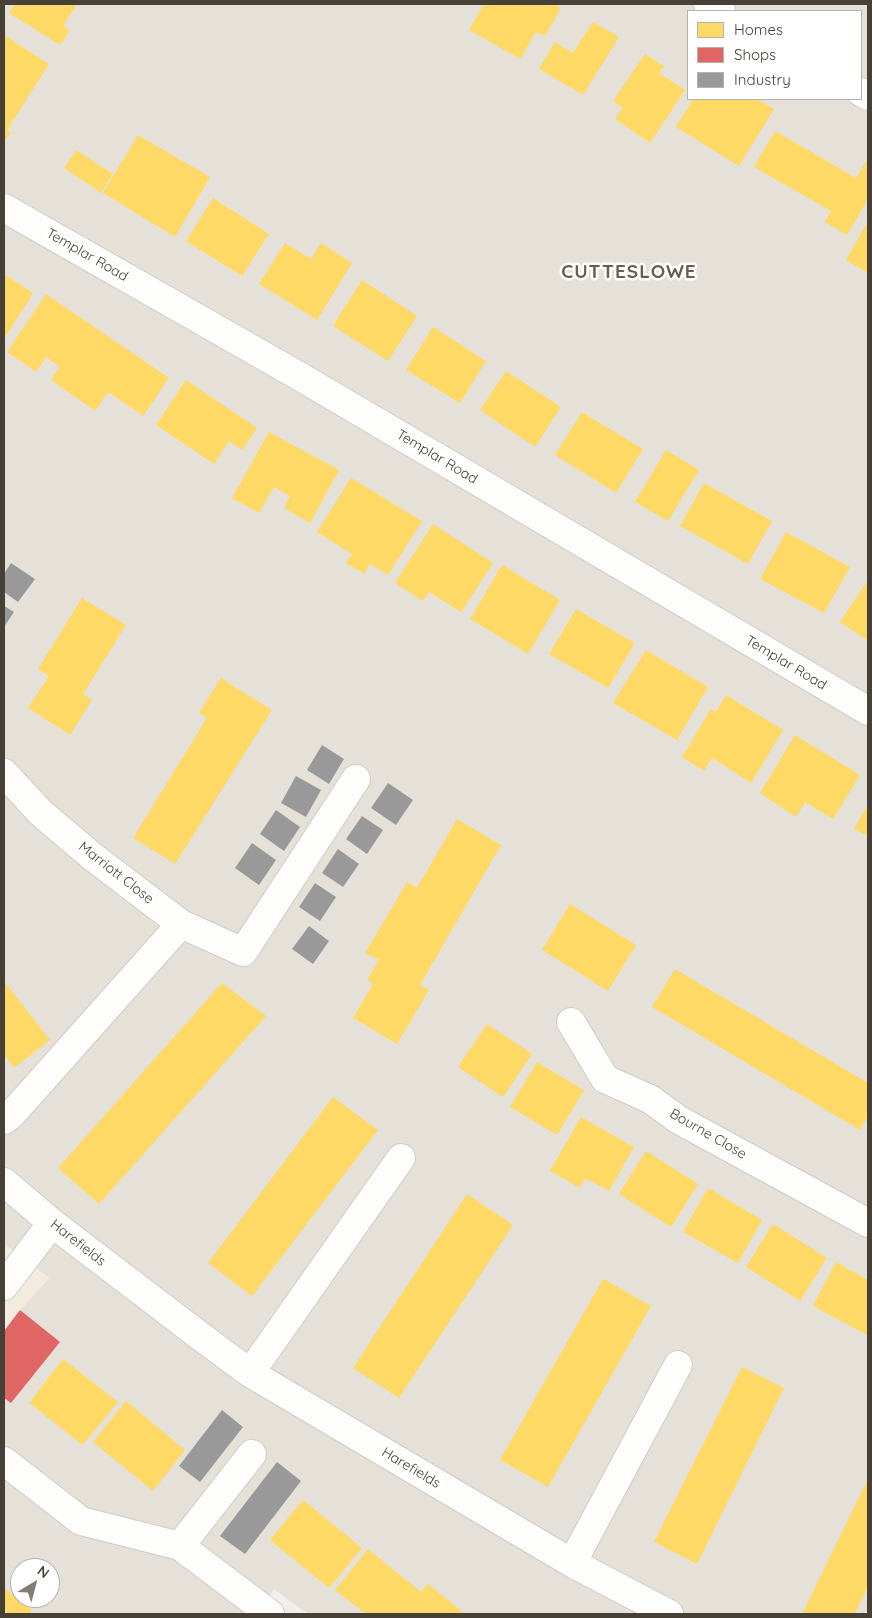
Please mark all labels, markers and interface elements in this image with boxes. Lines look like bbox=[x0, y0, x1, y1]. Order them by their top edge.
legend bbox=[687, 10, 862, 100]
text: Homes bbox=[734, 20, 783, 39]
text: Shops bbox=[734, 45, 776, 64]
text: Industry bbox=[734, 70, 791, 89]
street label: Templar Road bbox=[43, 225, 131, 285]
district label: CUTTESLOWE bbox=[560, 261, 698, 283]
street label: Templar Road bbox=[393, 426, 481, 488]
street label: Templar Road bbox=[742, 632, 830, 694]
street label: Marriott Close bbox=[75, 838, 157, 908]
street label: Bourne Close bbox=[667, 1105, 749, 1163]
street label: Harefields bbox=[47, 1216, 109, 1270]
street label: Harefields bbox=[379, 1444, 443, 1492]
north arrow bbox=[10, 1558, 60, 1608]
text: N bbox=[34, 1562, 53, 1582]

